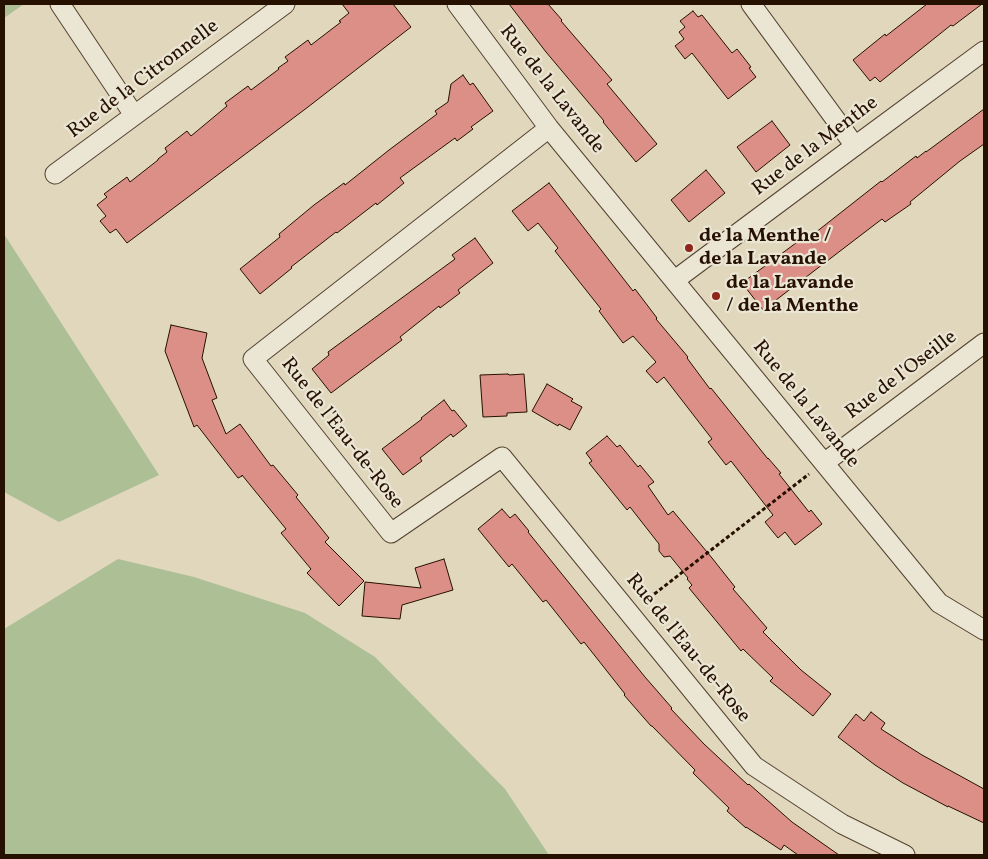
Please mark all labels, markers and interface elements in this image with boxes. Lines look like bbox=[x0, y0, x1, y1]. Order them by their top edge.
street label: Rue de la Citronnelle bbox=[64, 15, 224, 145]
street label: Rue de la Lavande bbox=[493, 21, 609, 159]
street label: Rue de la Menthe bbox=[748, 92, 884, 202]
place label: de la Menthe / de la Lavande bbox=[699, 225, 831, 272]
marker: de la Menthe / de la Lavande bbox=[683, 242, 695, 254]
place label: de la Lavande / de la Menthe bbox=[726, 272, 858, 319]
marker: de la Lavande / de la Menthe bbox=[710, 290, 722, 302]
street label: Rue de l'Oseille bbox=[842, 326, 962, 426]
street label: Rue de la Lavande bbox=[746, 336, 864, 474]
street label: Rue de l'Eau-de-Rose bbox=[275, 354, 407, 514]
street label: Rue de l'Eau-de-Rose bbox=[619, 570, 755, 728]

